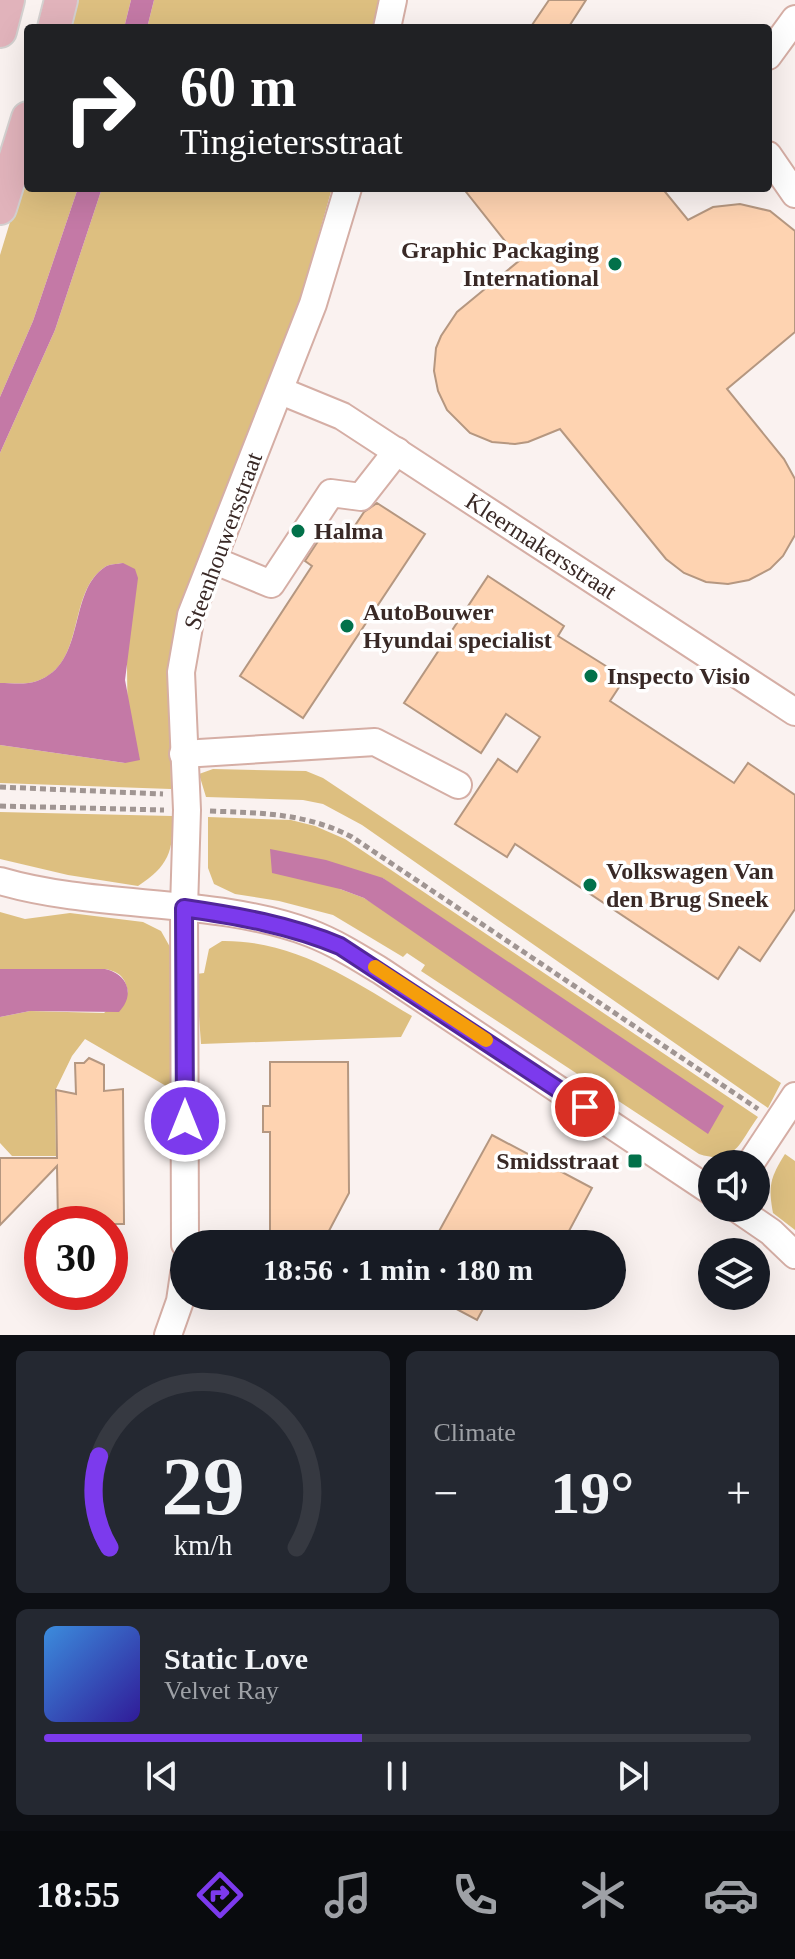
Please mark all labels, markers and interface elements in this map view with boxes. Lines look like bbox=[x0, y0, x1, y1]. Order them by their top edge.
icon: right bbox=[48, 56, 152, 160]
text: 60 m bbox=[180, 56, 297, 118]
text: Tingietersstraat bbox=[180, 122, 403, 162]
place label: Graphic Packaging International bbox=[401, 237, 599, 291]
marker: Graphic Packaging International bbox=[606, 255, 624, 273]
street label: Steenhouwersstraat bbox=[179, 449, 267, 633]
street label: Kleermakersstraat bbox=[461, 488, 622, 605]
place label: Halma bbox=[314, 518, 383, 544]
marker: Halma bbox=[289, 522, 307, 540]
place label: AutoBouwer Hyundai specialist bbox=[363, 599, 552, 653]
marker: AutoBouwer Hyundai specialist bbox=[338, 617, 356, 635]
place label: Inspecto Visio bbox=[607, 663, 750, 689]
marker: Inspecto Visio bbox=[582, 667, 600, 685]
place label: Volkswagen Van den Brug Sneek bbox=[606, 858, 774, 912]
marker: Volkswagen Van den Brug Sneek bbox=[581, 876, 599, 894]
pin bbox=[551, 1073, 619, 1141]
position arrow bbox=[143, 1079, 227, 1163]
icon: arrive bbox=[563, 1085, 607, 1129]
place label: Smidsstraat bbox=[496, 1148, 619, 1174]
map controls bbox=[698, 1150, 770, 1310]
button: sound bbox=[698, 1150, 770, 1222]
marker: Smidsstraat bbox=[626, 1152, 644, 1170]
speed limit sign: 30 bbox=[24, 1206, 128, 1310]
button: layers bbox=[698, 1238, 770, 1310]
text: 18:56 · 1 min · 180 m bbox=[263, 1253, 533, 1286]
text: Climate bbox=[434, 1418, 516, 1447]
text: 29 bbox=[161, 1440, 244, 1532]
text: 19° bbox=[550, 1460, 634, 1526]
text: − bbox=[434, 1469, 458, 1518]
text: + bbox=[726, 1469, 751, 1518]
text: km/h bbox=[173, 1530, 232, 1561]
text: Static Love bbox=[164, 1642, 308, 1675]
text: Velvet Ray bbox=[164, 1676, 279, 1705]
icon: previous bbox=[140, 1754, 184, 1798]
icon: pause bbox=[375, 1754, 419, 1798]
icon: next bbox=[611, 1754, 655, 1798]
icon: directions bbox=[192, 1867, 248, 1923]
icon: music bbox=[320, 1867, 376, 1923]
icon: phone bbox=[447, 1867, 503, 1923]
icon: climate bbox=[575, 1867, 631, 1923]
icon: car bbox=[703, 1867, 759, 1923]
text: 18:55 bbox=[36, 1875, 120, 1915]

